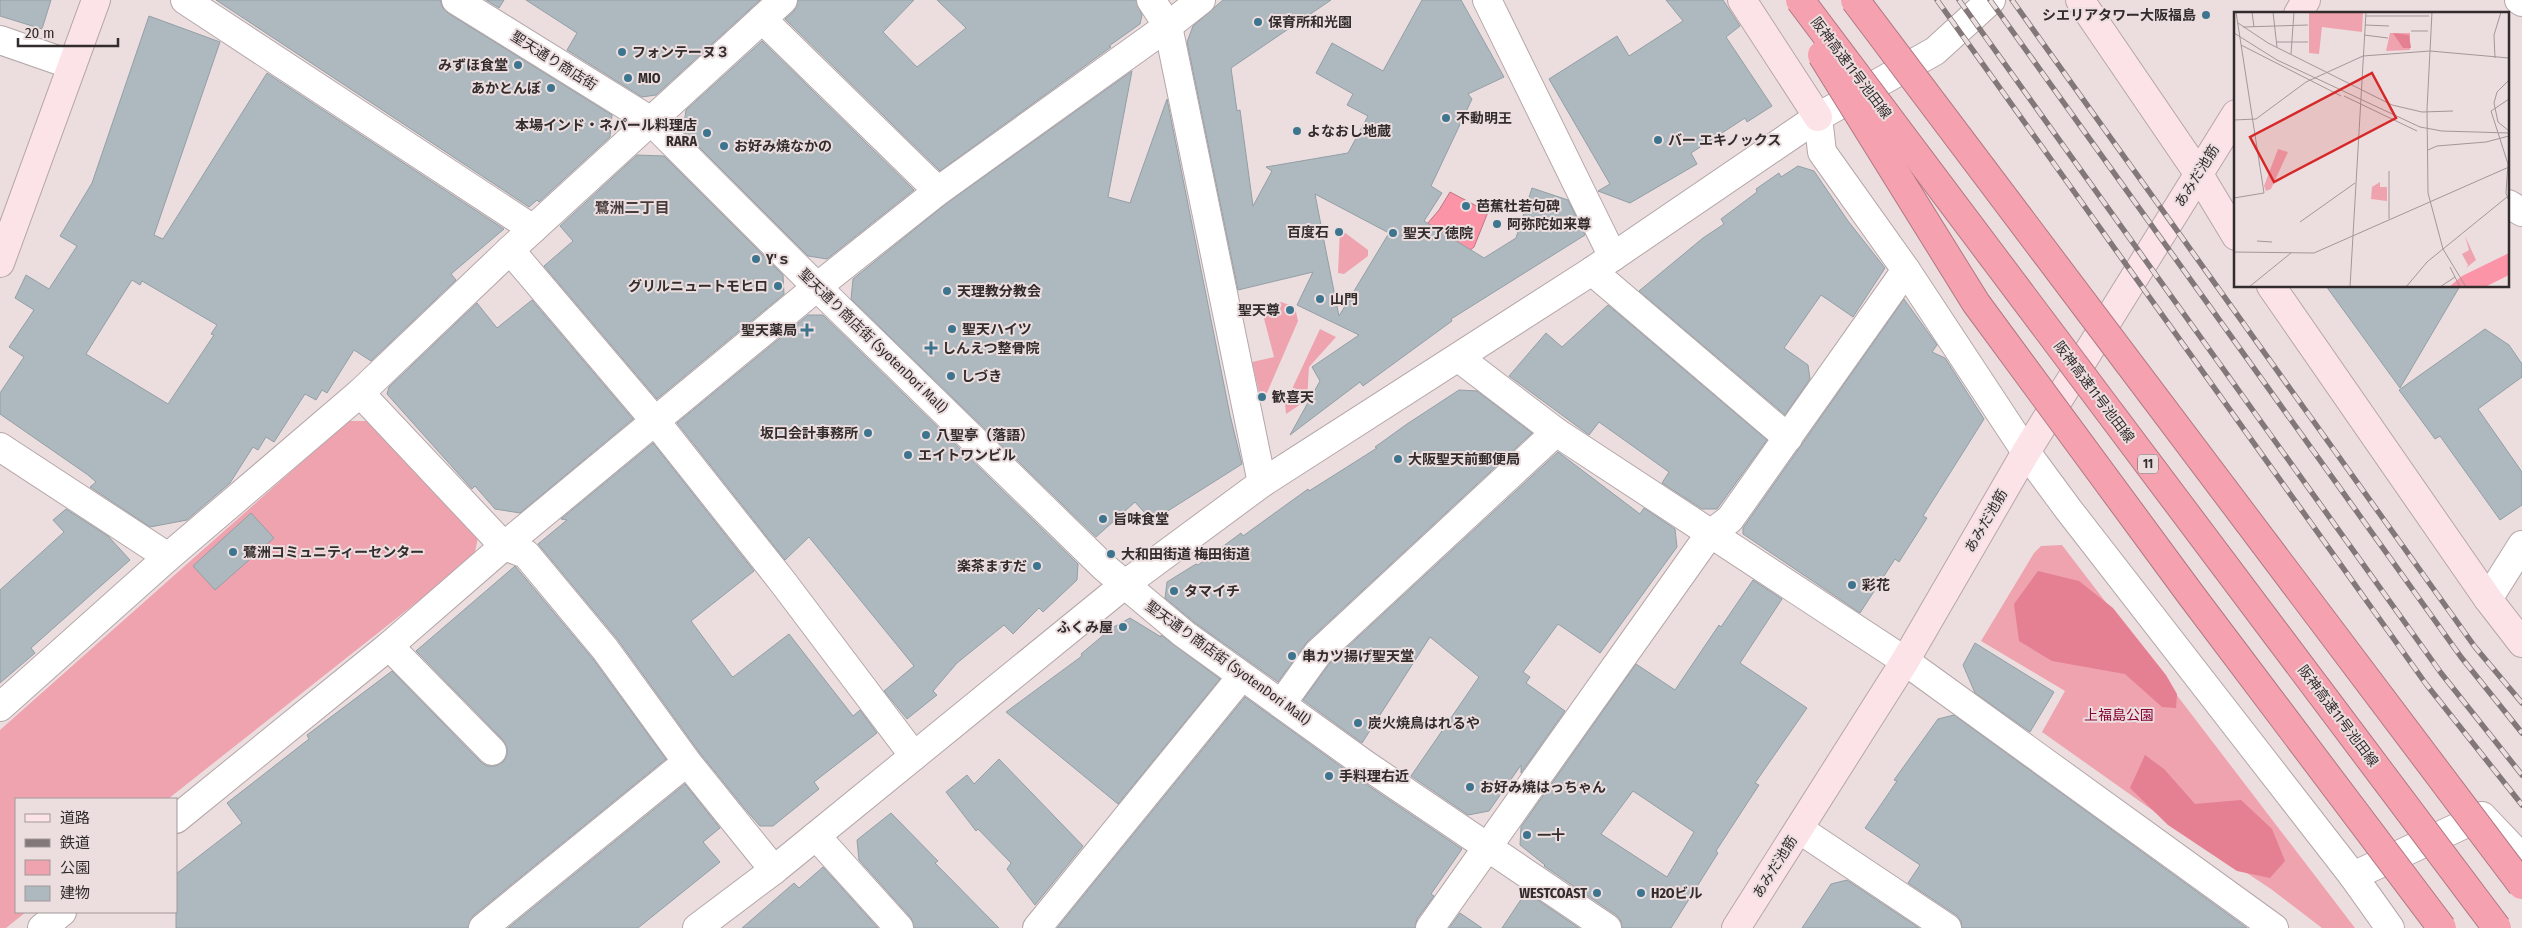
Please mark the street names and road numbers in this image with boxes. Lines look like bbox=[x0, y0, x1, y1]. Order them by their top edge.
street label: 阪神高速11号池田線 bbox=[1807, 14, 1895, 122]
street label: 聖天通り商店街 bbox=[508, 28, 600, 94]
street label: あみだ池筋 bbox=[2171, 142, 2223, 210]
street label: 聖天通り商店街 (SyotenDori Mall) bbox=[795, 265, 951, 417]
street label: 阪神高速11号池田線 bbox=[2050, 338, 2138, 446]
road number: 11 bbox=[2138, 454, 2158, 474]
street label: あみだ池筋 bbox=[1961, 486, 2011, 556]
street label: 聖天通り商店街 (SyotenDori Mall) bbox=[1142, 597, 1314, 729]
street label: 阪神高速11号池田線 bbox=[2294, 662, 2382, 770]
street label: あみだ池筋 bbox=[1749, 833, 1801, 901]

